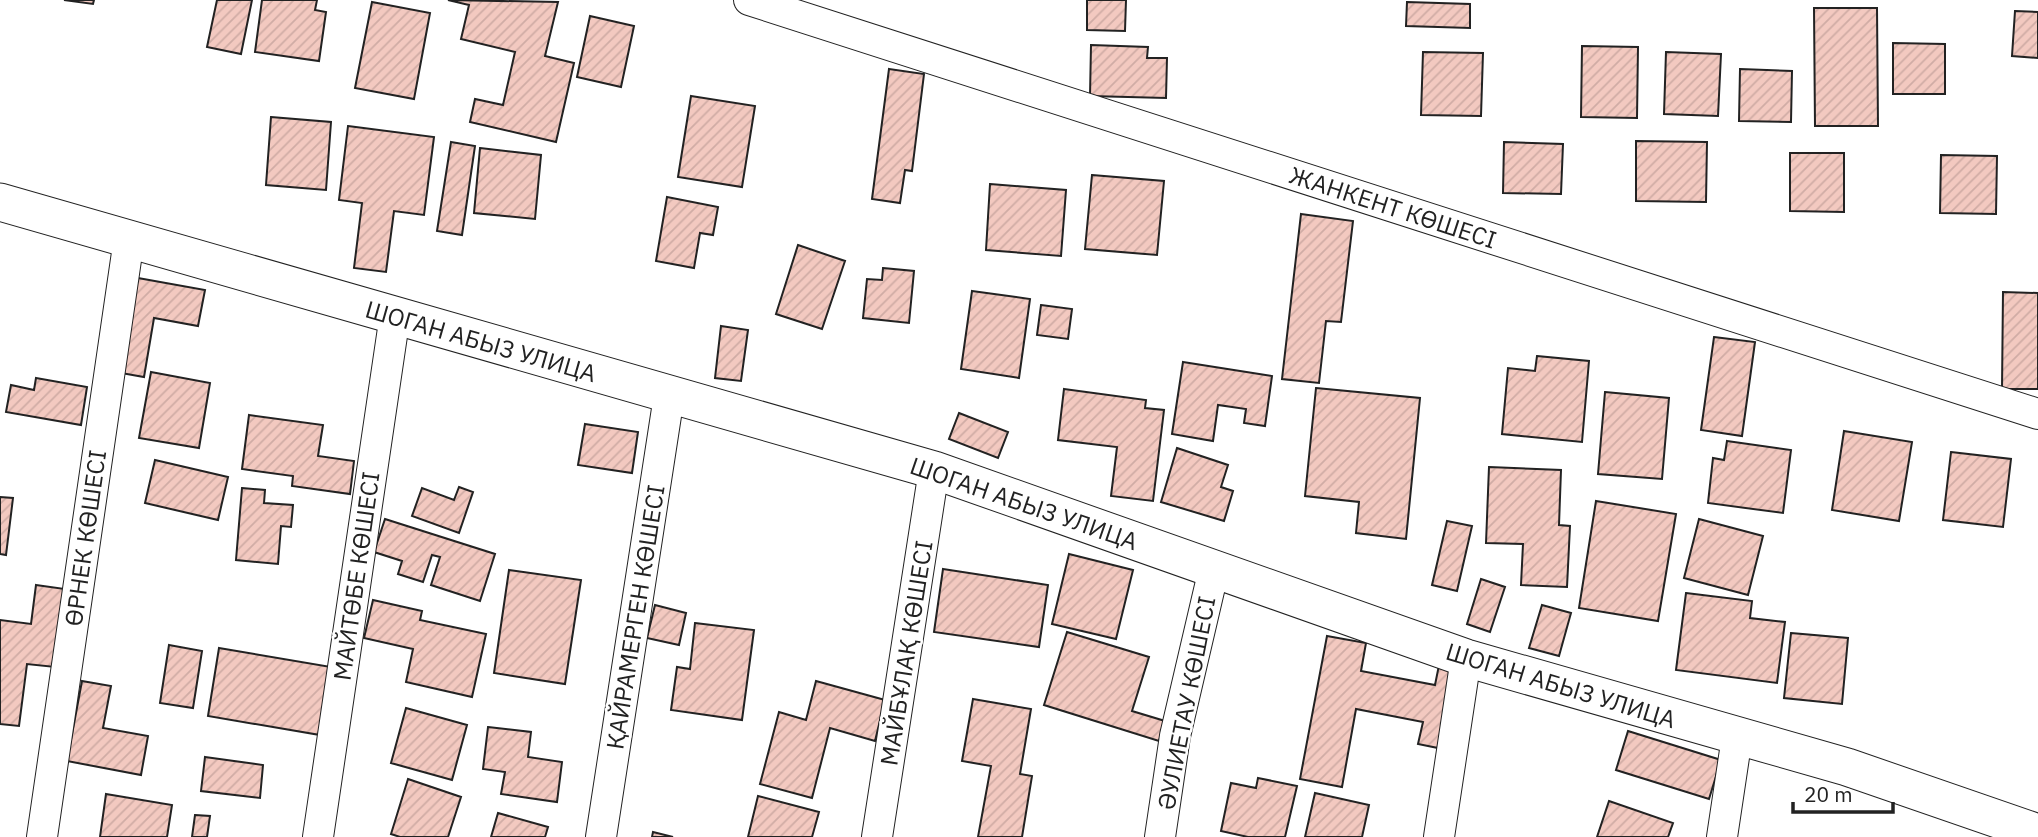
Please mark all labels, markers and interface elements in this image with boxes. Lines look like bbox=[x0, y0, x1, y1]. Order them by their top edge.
street label: ЖАНКЕНТ КӨШЕСІ bbox=[1285, 158, 1501, 256]
street label: ШОГАН АБЫЗ УЛИЦА bbox=[362, 293, 600, 389]
street label: ӨРНЕК КӨШЕСІ bbox=[57, 448, 113, 628]
street label: ШОГАН АБЫЗ УЛИЦА bbox=[906, 449, 1142, 557]
street label: МАЙТӨБЕ КӨШЕСІ bbox=[325, 469, 387, 683]
street label: ҚАЙРАМЕРГЕН КӨШЕСІ bbox=[598, 482, 672, 752]
street label: МАЙБҰЛАҚ КӨШЕСІ bbox=[872, 538, 940, 768]
street label: ӘУЛИЕТАУ КӨШЕСІ bbox=[1150, 593, 1222, 813]
street label: ШОГАН АБЫЗ УЛИЦА bbox=[1442, 635, 1680, 735]
scale bar bbox=[1793, 770, 1893, 814]
text: 20 m bbox=[1804, 780, 1853, 808]

